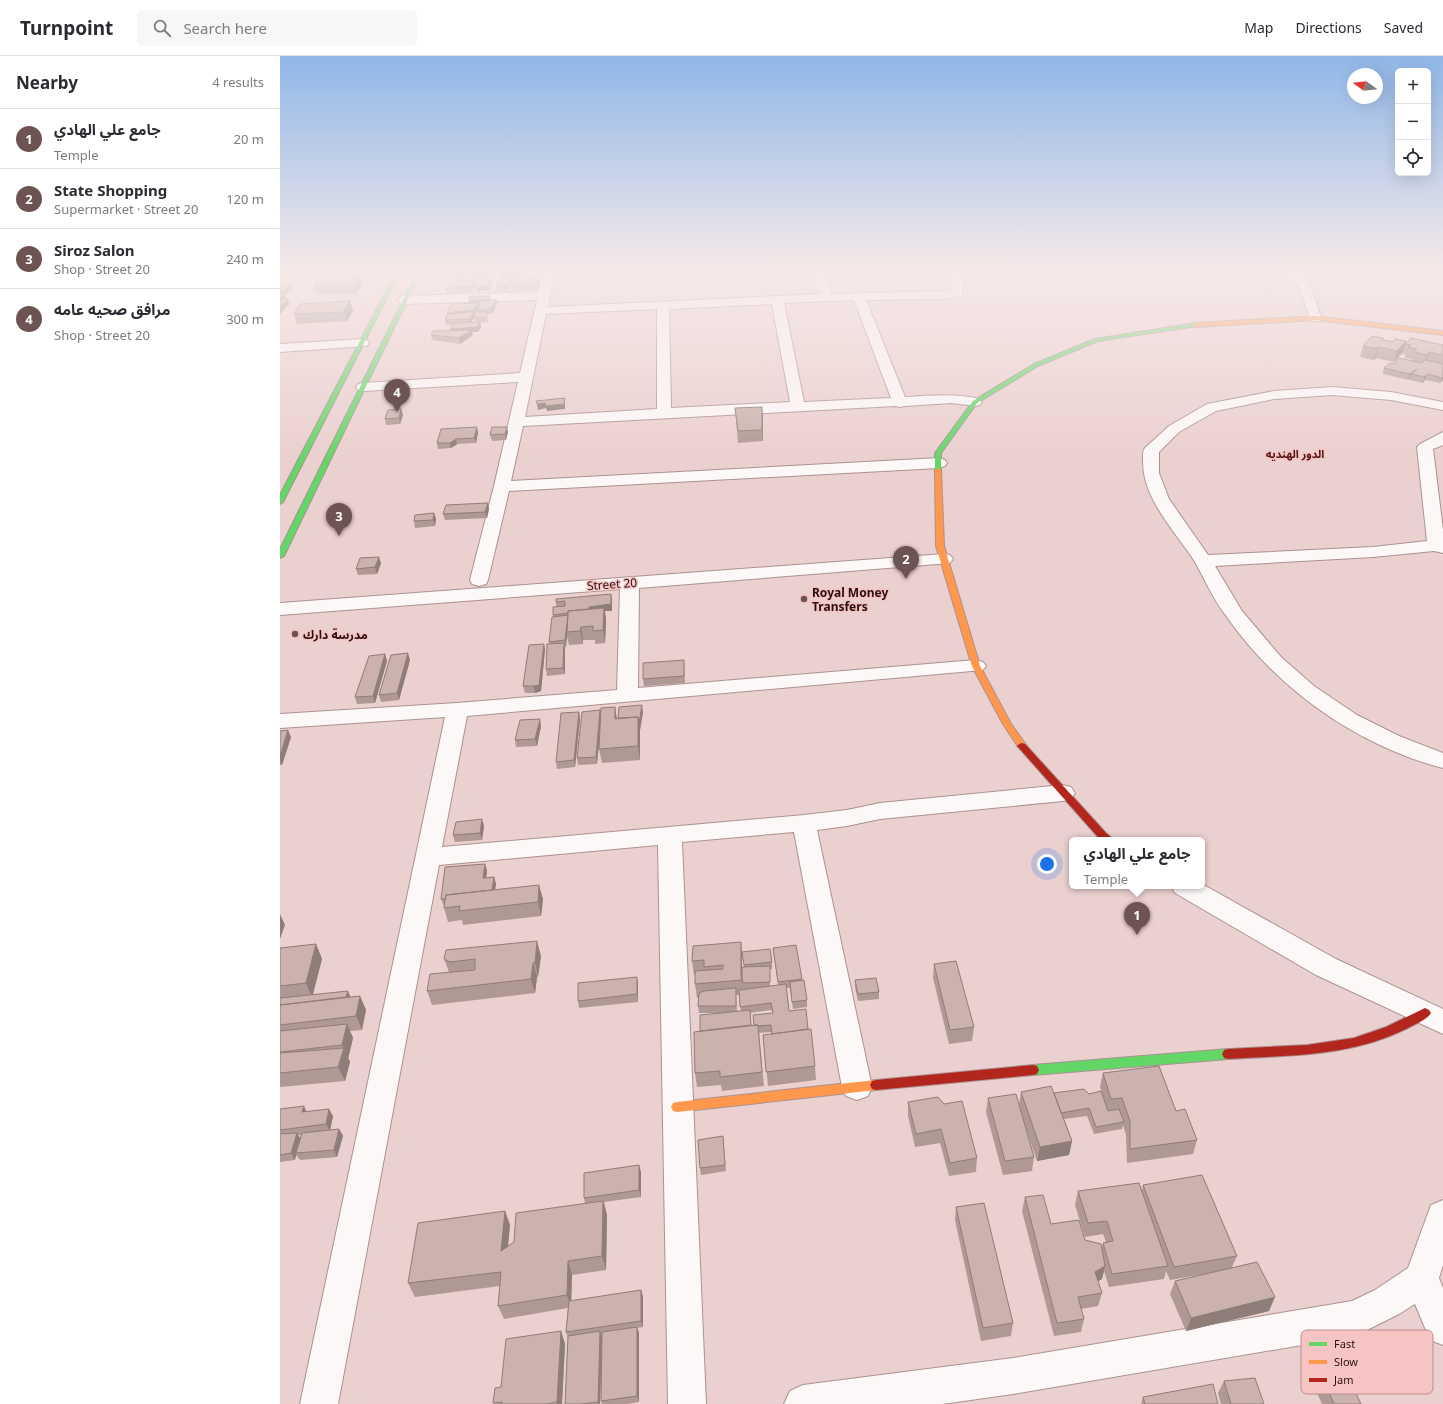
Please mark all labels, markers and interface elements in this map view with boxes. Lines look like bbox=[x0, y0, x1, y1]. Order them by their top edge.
search box bbox=[137, 10, 417, 46]
text: Turnpoint bbox=[20, 15, 113, 41]
icon: search bbox=[151, 17, 173, 39]
text: Search here bbox=[183, 18, 267, 38]
text: Map bbox=[1244, 18, 1273, 37]
text: Directions bbox=[1295, 18, 1362, 37]
text: Saved bbox=[1384, 18, 1423, 37]
north arrow bbox=[1347, 68, 1383, 104]
map controls bbox=[1395, 68, 1431, 176]
button: + bbox=[1395, 68, 1431, 104]
text: Nearby bbox=[16, 71, 78, 94]
text: 4 results bbox=[212, 73, 264, 91]
button: − bbox=[1395, 104, 1431, 140]
text: جامع علي الهادي bbox=[54, 119, 161, 139]
text: 1 bbox=[25, 130, 33, 148]
text: 20 m bbox=[234, 130, 264, 148]
button: locate bbox=[1395, 140, 1431, 176]
text: Temple bbox=[54, 146, 99, 164]
text: State Shopping bbox=[54, 180, 167, 200]
text: 2 bbox=[25, 190, 33, 208]
text: 120 m bbox=[226, 190, 264, 208]
text: Supermarket · Street 20 bbox=[54, 200, 198, 218]
text: Siroz Salon bbox=[54, 240, 135, 260]
text: 3 bbox=[25, 250, 33, 268]
text: 240 m bbox=[226, 250, 264, 268]
text: Shop · Street 20 bbox=[54, 260, 150, 278]
text: مرافق صحيه عامه bbox=[54, 299, 171, 319]
text: 4 bbox=[25, 310, 33, 328]
text: 300 m bbox=[226, 310, 264, 328]
text: Shop · Street 20 bbox=[54, 326, 150, 344]
pin: 4 bbox=[384, 379, 410, 412]
district label: الدور الهنديه bbox=[1266, 446, 1324, 461]
pin: 3 bbox=[326, 503, 352, 536]
pin: 2 bbox=[893, 546, 919, 579]
street label: Street 20 bbox=[586, 574, 638, 594]
place label: Royal Money Transfers bbox=[812, 584, 888, 615]
marker: Royal Money Transfers bbox=[799, 594, 809, 604]
place label: مدرسة دارك bbox=[303, 626, 368, 643]
marker: مدرسة دارك bbox=[290, 629, 300, 639]
popup bbox=[1069, 837, 1205, 889]
text: جامع علي الهادي bbox=[1084, 843, 1190, 863]
your location bbox=[1037, 854, 1057, 874]
text: Temple bbox=[1084, 870, 1128, 888]
pin: 1 bbox=[1124, 902, 1150, 935]
legend bbox=[1301, 1330, 1433, 1394]
text: Fast bbox=[1334, 1336, 1355, 1351]
text: Slow bbox=[1334, 1354, 1358, 1369]
text: Jam bbox=[1333, 1372, 1353, 1387]

